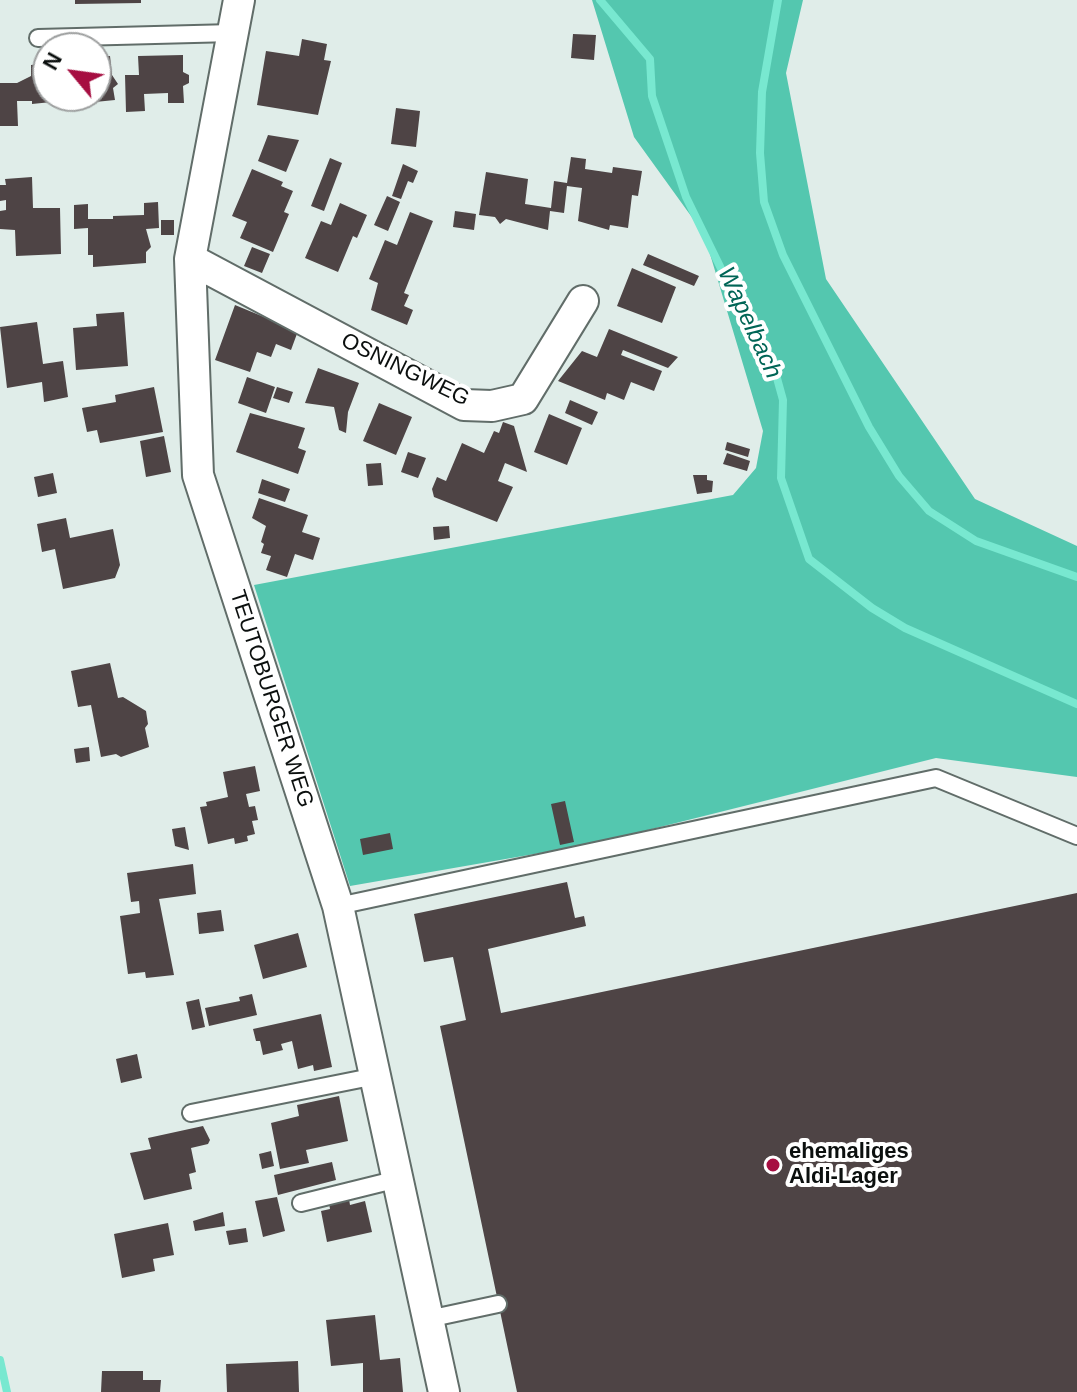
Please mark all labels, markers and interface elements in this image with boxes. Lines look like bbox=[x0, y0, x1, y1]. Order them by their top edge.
north arrow bbox=[32, 32, 112, 112]
text: N bbox=[38, 48, 67, 74]
water label: Wapelbach bbox=[711, 263, 787, 383]
street label: OSNINGWEG bbox=[337, 328, 473, 412]
street label: TEUTOBURGER WEG bbox=[223, 587, 319, 811]
place label: ehemaliges Aldi-Lager bbox=[789, 1139, 909, 1190]
marker: ehemaliges Aldi-Lager bbox=[764, 1156, 782, 1174]

